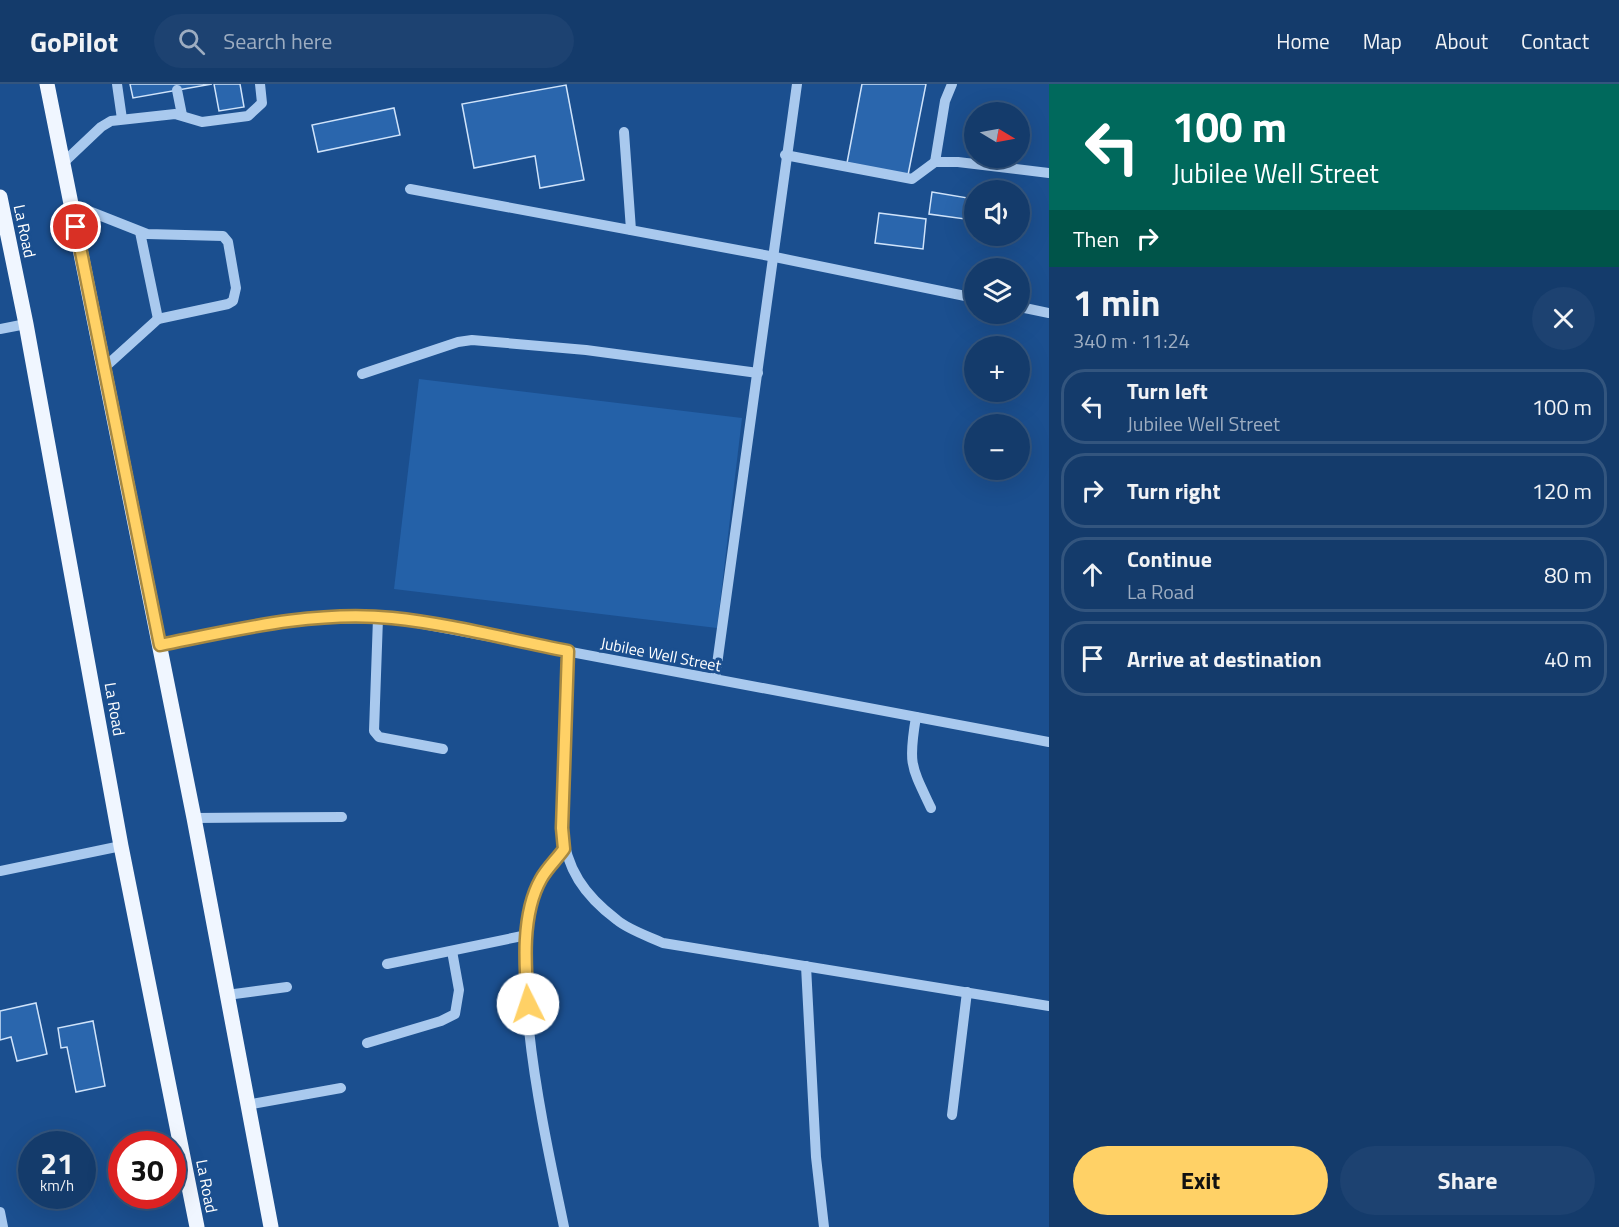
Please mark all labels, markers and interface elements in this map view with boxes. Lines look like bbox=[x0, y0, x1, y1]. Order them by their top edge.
search box bbox=[154, 14, 574, 68]
text: GoPilot bbox=[30, 20, 118, 63]
text: Search here bbox=[223, 24, 332, 58]
icon: search bbox=[175, 25, 208, 58]
text: Home bbox=[1276, 25, 1330, 57]
text: Map bbox=[1363, 25, 1402, 57]
text: About bbox=[1435, 25, 1488, 57]
text: Contact bbox=[1521, 25, 1589, 57]
text: 100 m bbox=[1172, 94, 1287, 158]
north arrow bbox=[964, 102, 1030, 168]
map controls bbox=[964, 102, 1030, 480]
icon: left bbox=[1073, 108, 1151, 186]
text: Jubilee Well Street bbox=[1172, 152, 1379, 193]
button: sound bbox=[964, 180, 1030, 246]
pin bbox=[50, 201, 101, 252]
street label: La Road bbox=[8, 202, 42, 260]
icon: arrive bbox=[59, 210, 92, 243]
text: Then bbox=[1073, 222, 1119, 256]
icon: right bbox=[1131, 222, 1164, 255]
button: layers bbox=[964, 258, 1030, 324]
text: 1 min bbox=[1073, 275, 1160, 330]
button: close bbox=[1532, 287, 1595, 350]
text: 340 m · 11:24 bbox=[1073, 325, 1190, 356]
button: + bbox=[964, 336, 1030, 402]
text: Turn left bbox=[1127, 374, 1208, 408]
icon: left bbox=[1076, 390, 1109, 423]
text: 100 m bbox=[1532, 390, 1592, 424]
text: Jubilee Well Street bbox=[1127, 408, 1280, 439]
button: − bbox=[964, 414, 1030, 480]
icon: right bbox=[1076, 474, 1109, 507]
text: Turn right bbox=[1127, 474, 1221, 508]
text: 120 m bbox=[1532, 474, 1592, 508]
text: Continue bbox=[1127, 542, 1212, 576]
icon: ahead bbox=[1076, 558, 1109, 591]
text: 80 m bbox=[1544, 558, 1592, 592]
text: La Road bbox=[1127, 576, 1194, 607]
street label: Jubilee Well Street bbox=[599, 631, 724, 678]
icon: arrive bbox=[1076, 642, 1109, 675]
text: Arrive at destination bbox=[1127, 642, 1322, 676]
text: 40 m bbox=[1544, 642, 1592, 676]
street label: La Road bbox=[99, 680, 131, 738]
position arrow bbox=[496, 972, 560, 1036]
speed limit sign: 30 bbox=[108, 1131, 186, 1209]
text: 21 bbox=[40, 1140, 74, 1186]
button: Exit bbox=[1073, 1146, 1328, 1215]
button: Share bbox=[1340, 1146, 1595, 1215]
street label: La Road bbox=[190, 1157, 224, 1215]
text: km/h bbox=[40, 1174, 74, 1197]

